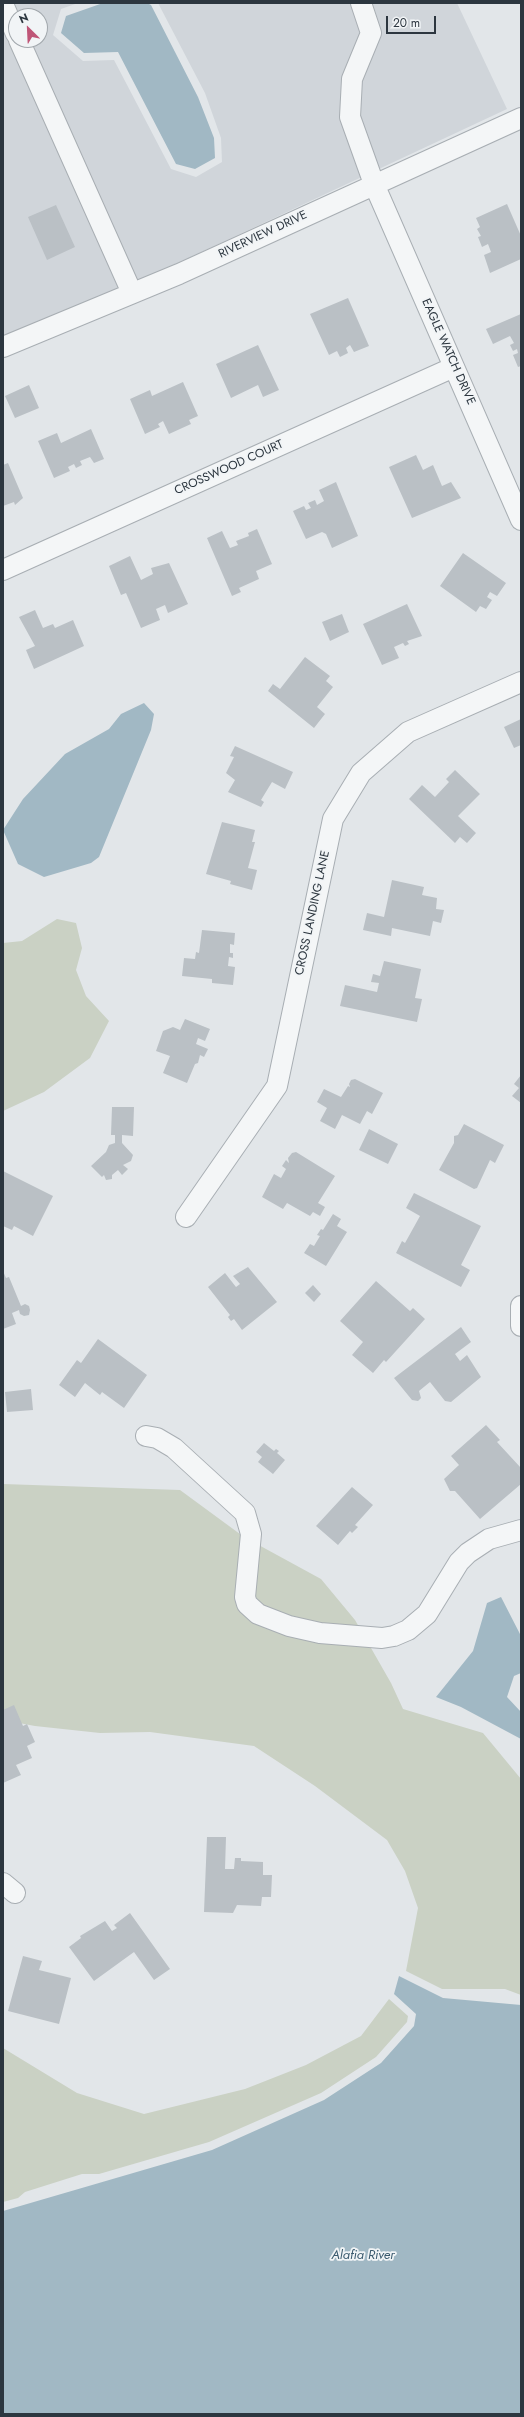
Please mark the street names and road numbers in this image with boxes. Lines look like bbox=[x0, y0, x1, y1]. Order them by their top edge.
street label: RIVERVIEW DRIVE bbox=[216, 208, 310, 262]
street label: EAGLE WATCH DRIVE bbox=[418, 297, 478, 407]
street label: CROSSWOOD COURT bbox=[172, 438, 286, 498]
street label: CROSS LANDING LANE bbox=[293, 849, 333, 977]

